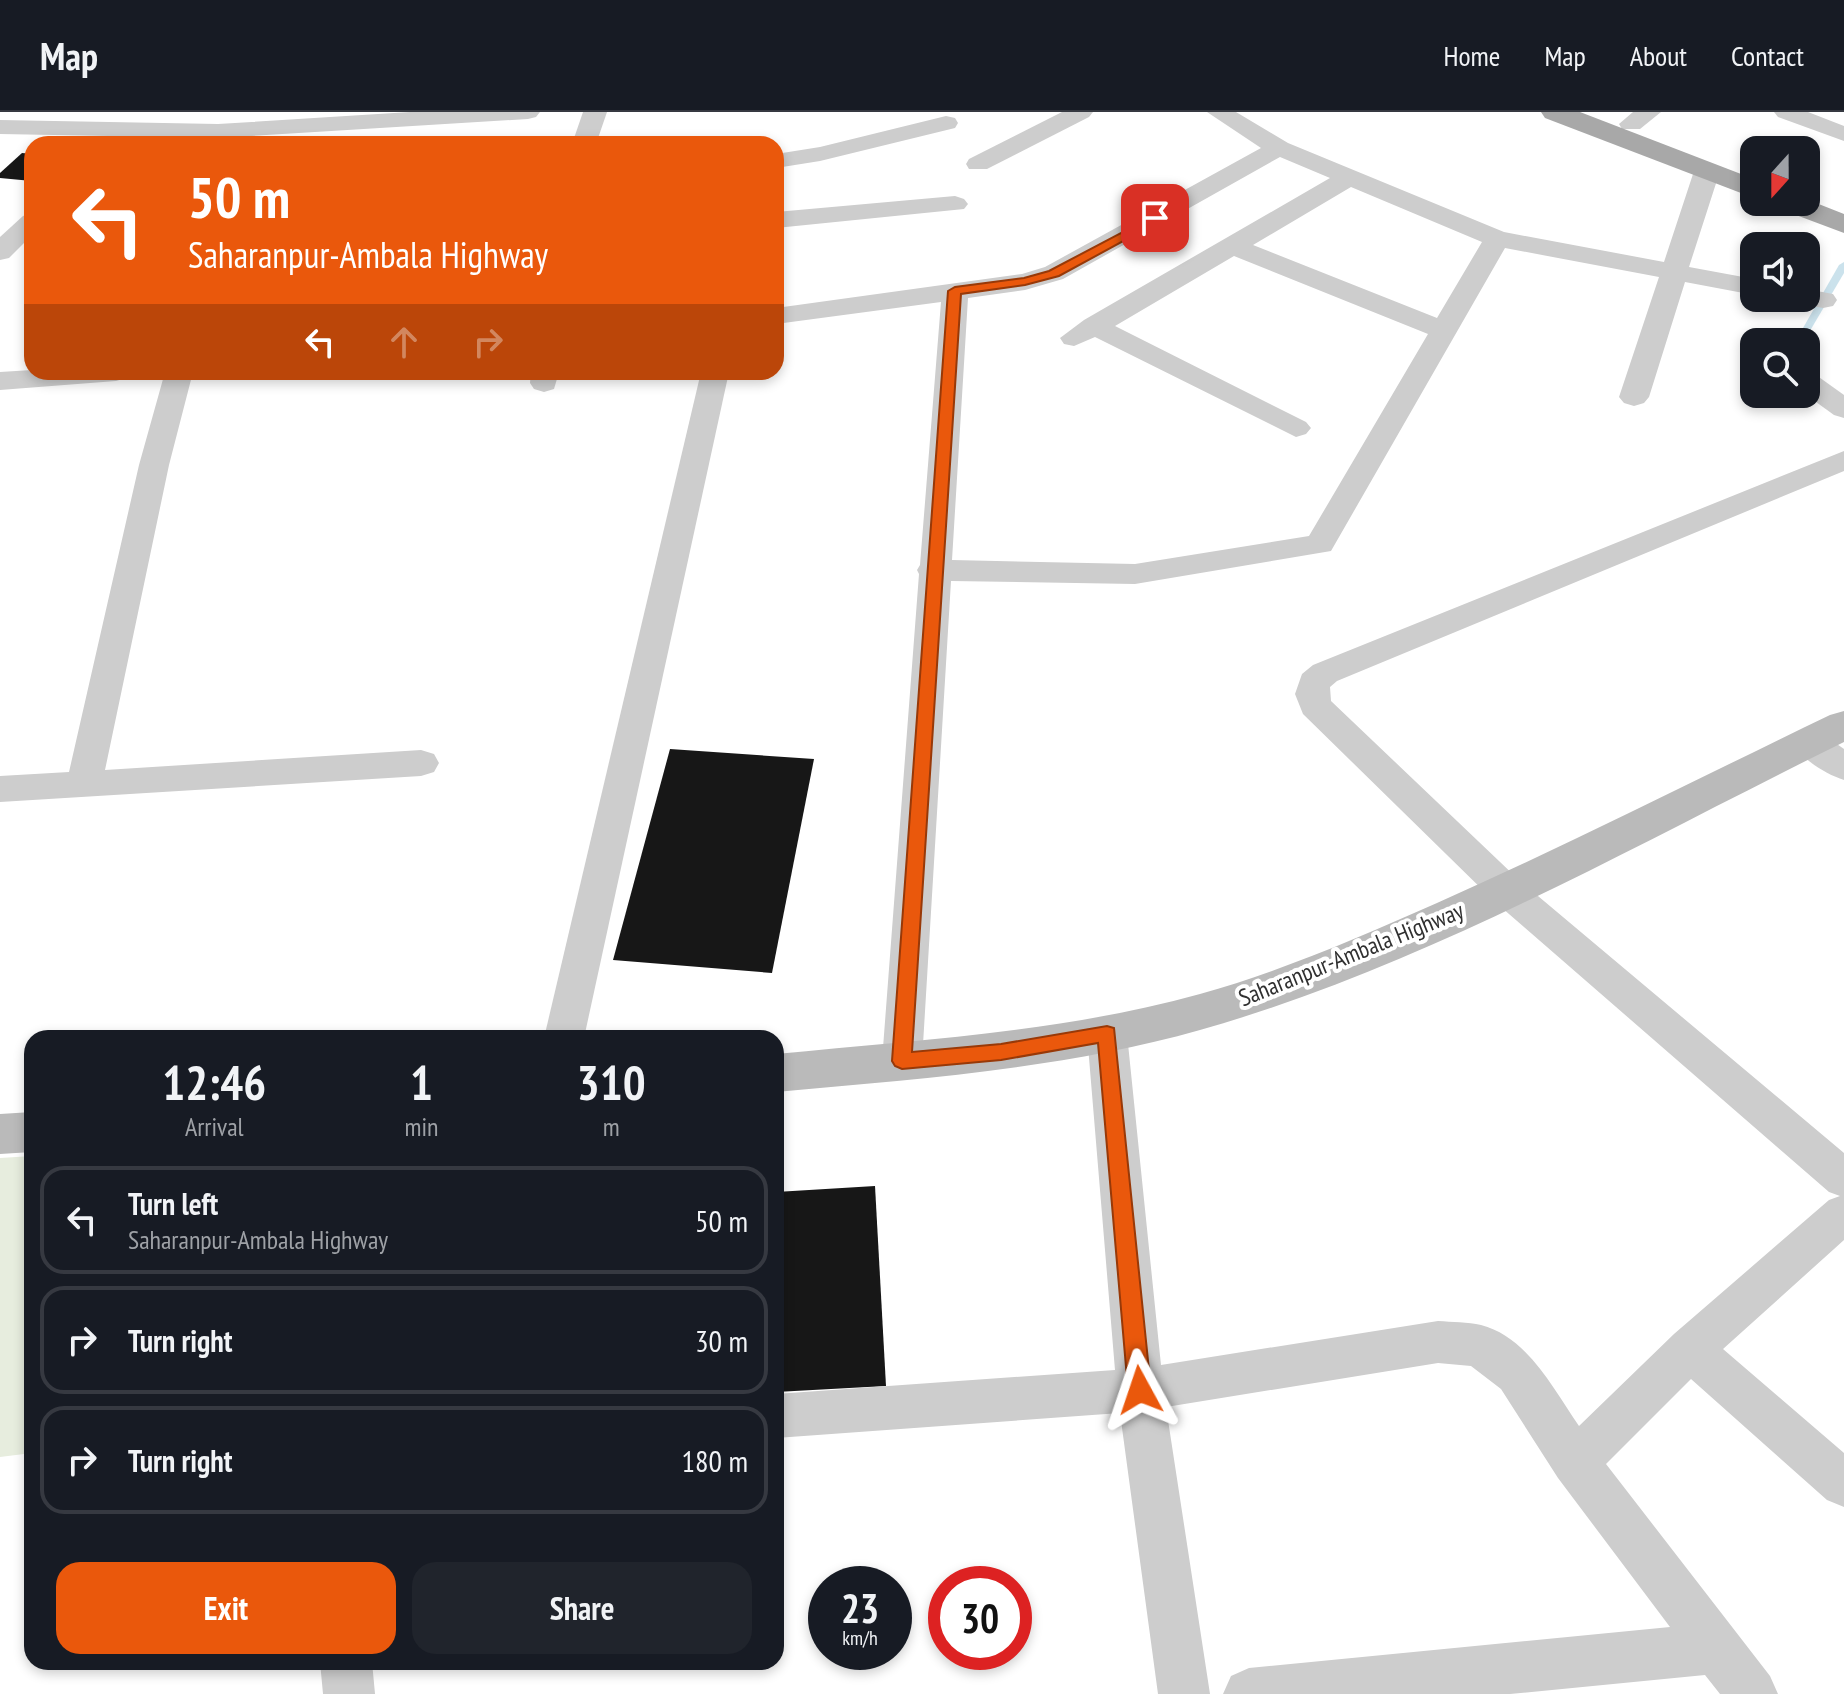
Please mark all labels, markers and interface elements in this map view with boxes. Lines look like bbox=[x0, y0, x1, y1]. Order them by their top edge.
text: Map bbox=[40, 31, 98, 80]
text: Home bbox=[1444, 37, 1500, 74]
text: Map bbox=[1544, 37, 1586, 74]
text: About bbox=[1630, 37, 1687, 74]
text: Contact bbox=[1731, 37, 1804, 74]
north arrow bbox=[1740, 136, 1820, 216]
map controls bbox=[1740, 136, 1820, 408]
text: 50 m bbox=[188, 161, 290, 233]
icon: left bbox=[56, 168, 160, 272]
pin bbox=[1121, 184, 1189, 252]
icon: arrive bbox=[1133, 196, 1177, 240]
text: Saharanpur-Ambala Highway bbox=[188, 231, 548, 278]
button: sound bbox=[1740, 232, 1820, 312]
icon: left bbox=[298, 320, 342, 364]
icon: ahead bbox=[382, 320, 426, 364]
icon: right bbox=[466, 320, 510, 364]
button: search bbox=[1740, 328, 1820, 408]
street label: Saharanpur-Ambala Highway bbox=[1234, 895, 1468, 1013]
text: 12:46 bbox=[162, 1051, 266, 1113]
text: 1 bbox=[410, 1051, 433, 1113]
text: 310 bbox=[577, 1051, 646, 1113]
text: Arrival bbox=[185, 1110, 244, 1143]
text: min bbox=[404, 1110, 438, 1143]
text: m bbox=[603, 1110, 620, 1143]
text: Turn left bbox=[128, 1184, 218, 1223]
icon: left bbox=[60, 1198, 104, 1242]
text: 50 m bbox=[695, 1201, 748, 1240]
text: Saharanpur-Ambala Highway bbox=[128, 1223, 388, 1256]
icon: right bbox=[60, 1318, 104, 1362]
text: Turn right bbox=[128, 1321, 232, 1360]
text: 30 m bbox=[695, 1321, 748, 1360]
position arrow bbox=[1098, 1348, 1182, 1432]
icon: right bbox=[60, 1438, 104, 1482]
text: Turn right bbox=[128, 1441, 232, 1480]
text: 180 m bbox=[682, 1441, 748, 1480]
button: Exit bbox=[56, 1562, 396, 1654]
button: Share bbox=[412, 1562, 752, 1654]
speed limit sign: 30 bbox=[928, 1566, 1032, 1670]
text: 23 bbox=[841, 1582, 879, 1634]
text: km/h bbox=[842, 1625, 878, 1651]

